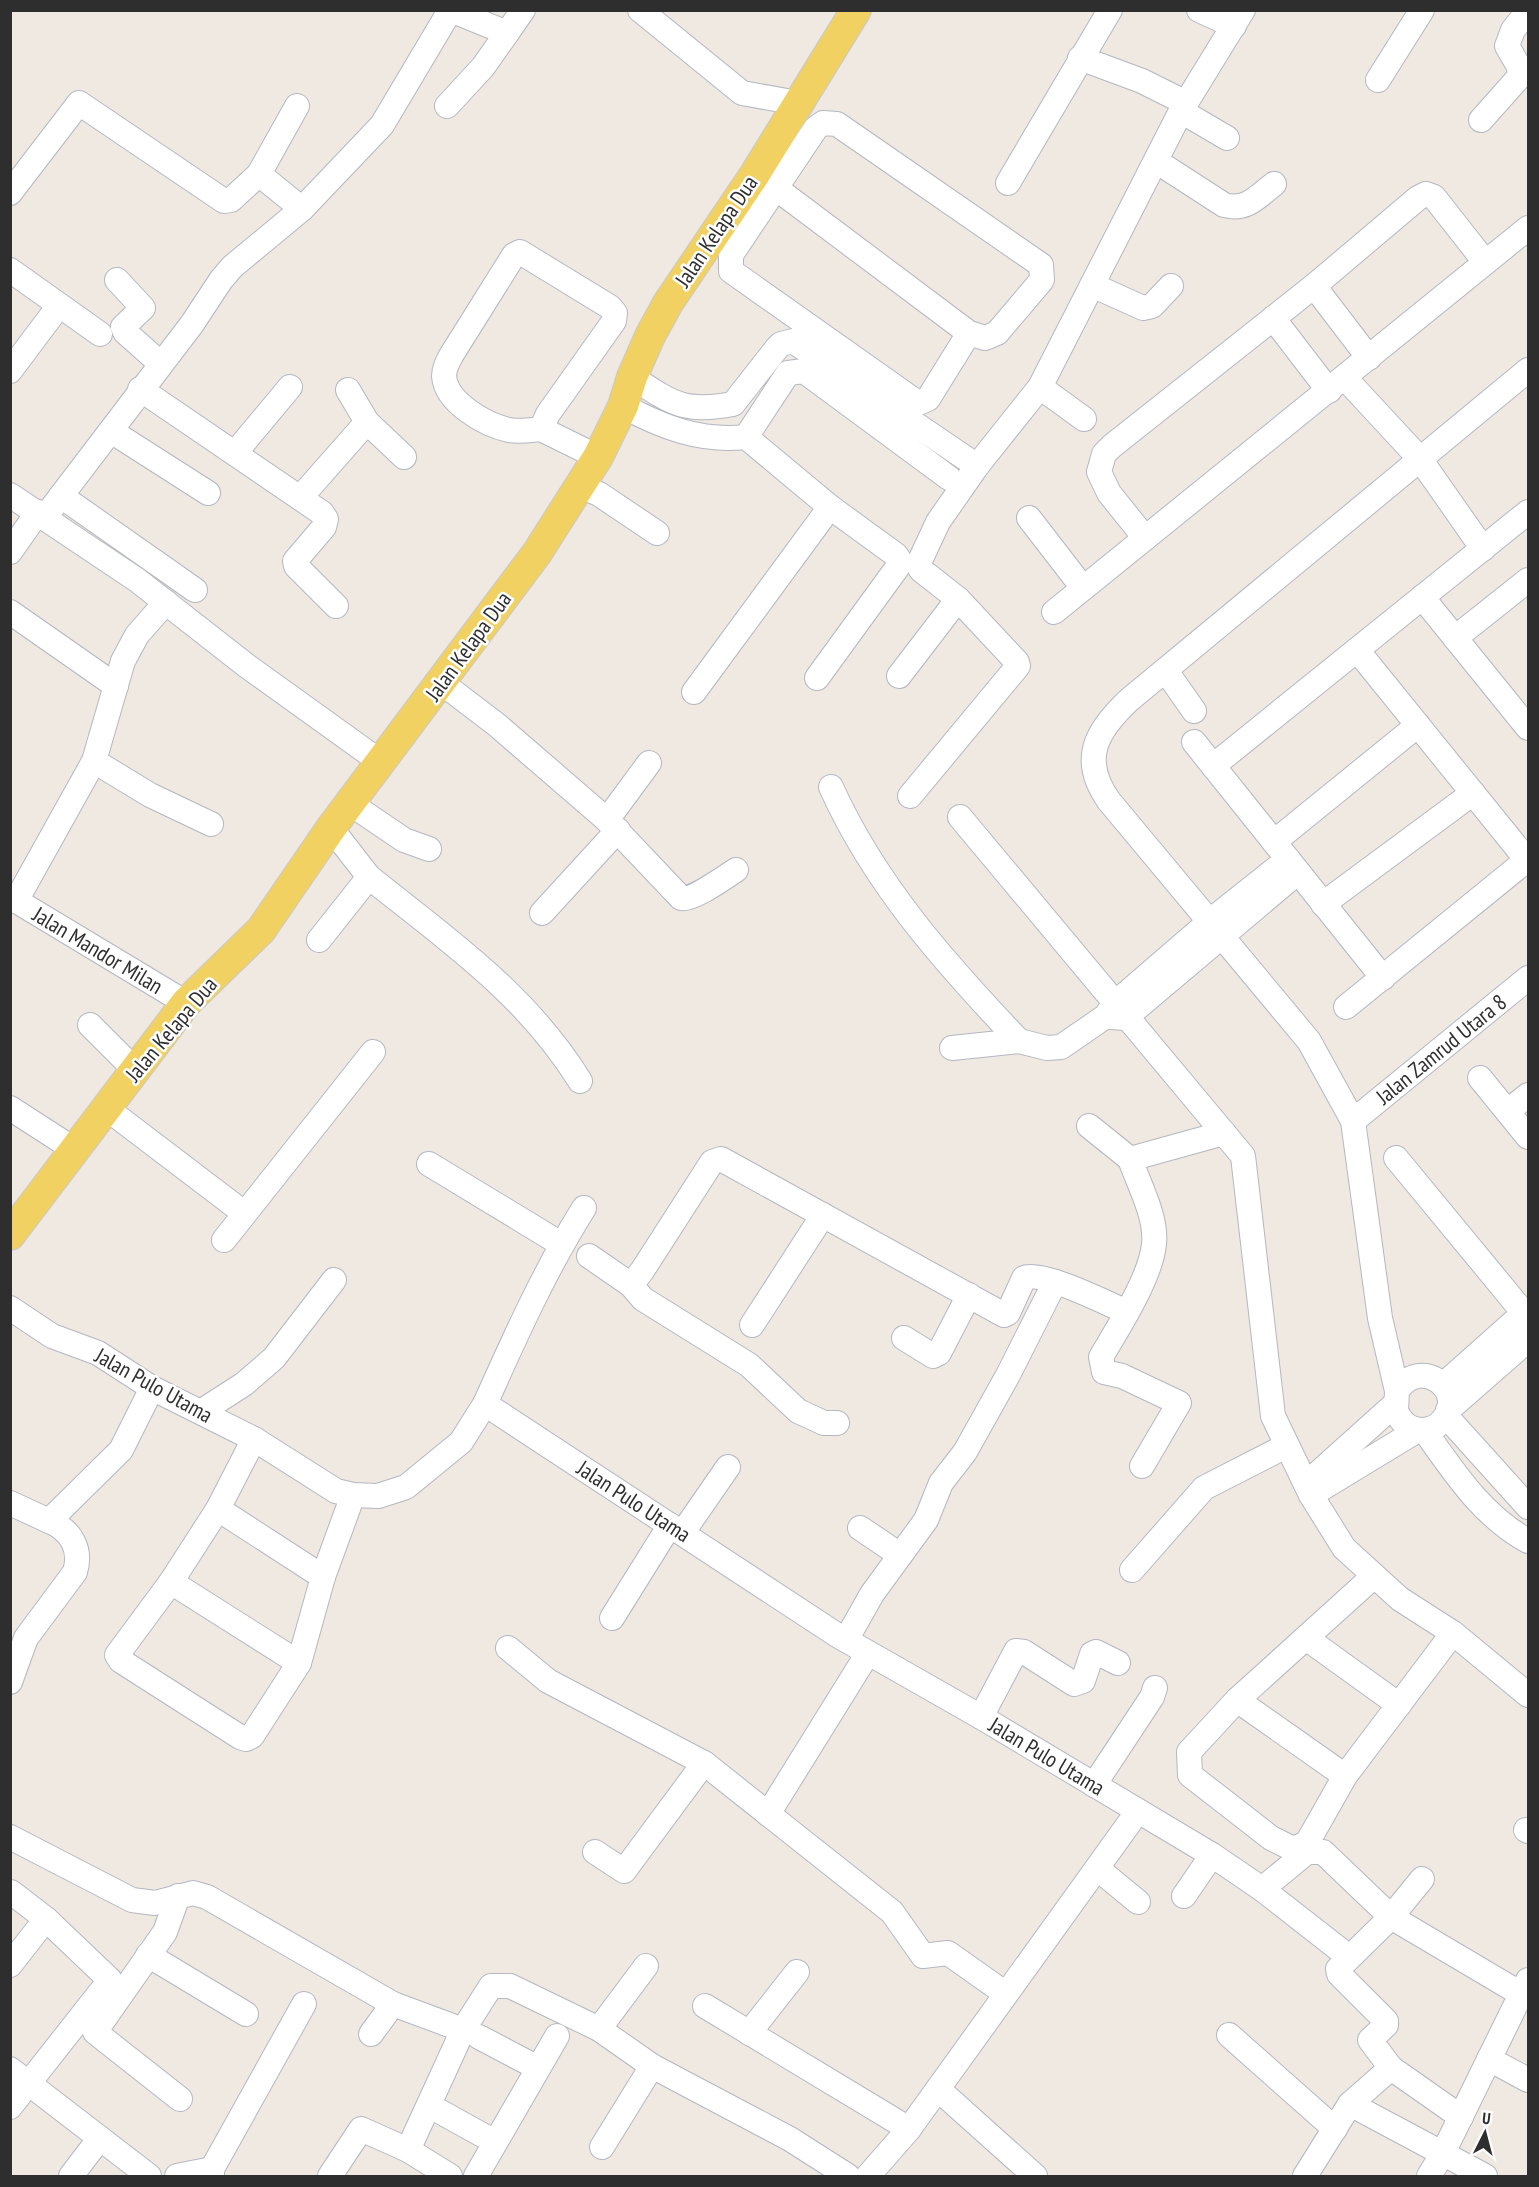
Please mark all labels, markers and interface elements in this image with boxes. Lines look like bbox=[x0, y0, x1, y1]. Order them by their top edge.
street label: Jalan Kelapa Dua bbox=[668, 170, 763, 293]
street label: Jalan Kelapa Dua bbox=[418, 586, 517, 707]
street label: Jalan Mandor Milan bbox=[27, 900, 168, 1000]
street label: Jalan Kelapa Dua bbox=[118, 971, 223, 1088]
street label: Jalan Zamrud Utara 8 bbox=[1369, 988, 1512, 1111]
street label: Jalan Pulo Utama bbox=[90, 1341, 218, 1429]
street label: Jalan Pulo Utama bbox=[571, 1453, 696, 1548]
street label: Jalan Pulo Utama bbox=[983, 1710, 1110, 1801]
north arrow bbox=[1455, 2103, 1515, 2163]
text: U bbox=[1481, 2108, 1492, 2128]

